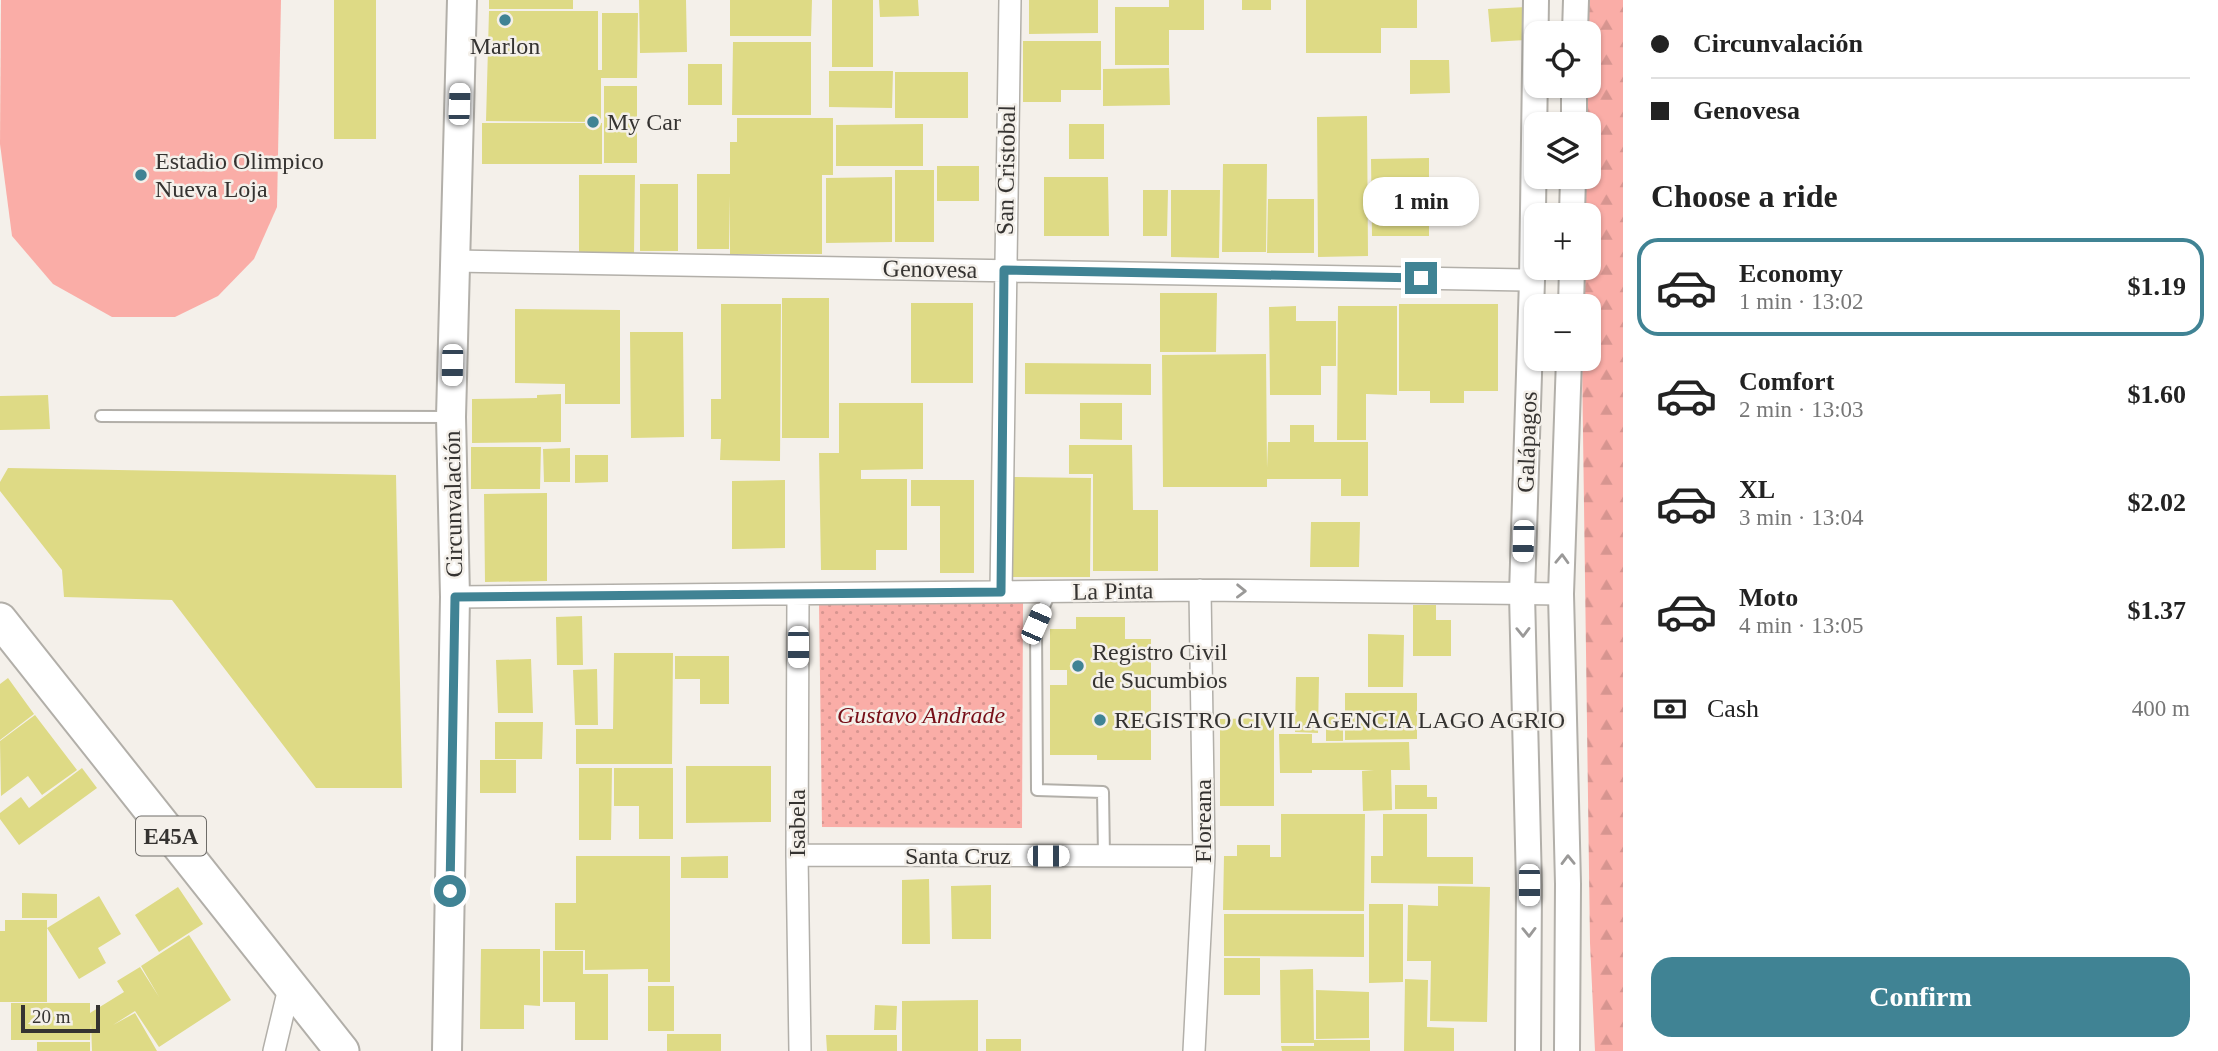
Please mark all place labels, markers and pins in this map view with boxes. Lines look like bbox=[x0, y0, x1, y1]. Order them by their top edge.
marker: Marlon bbox=[497, 12, 513, 28]
place label: Marlon bbox=[470, 33, 540, 59]
place label: My Car bbox=[607, 109, 681, 135]
marker: My Car bbox=[585, 114, 601, 130]
place label: Estadio Olimpico Nueva Loja bbox=[155, 148, 324, 202]
marker: Estadio Olimpico Nueva Loja bbox=[133, 167, 149, 183]
place label: Registro Civil de Sucumbios bbox=[1092, 639, 1228, 693]
marker: Registro Civil de Sucumbios bbox=[1070, 658, 1086, 674]
place label: REGISTRO CIVIL AGENCIA LAGO AGRIO bbox=[1114, 707, 1565, 733]
marker: REGISTRO CIVIL AGENCIA LAGO AGRIO bbox=[1092, 712, 1108, 728]

